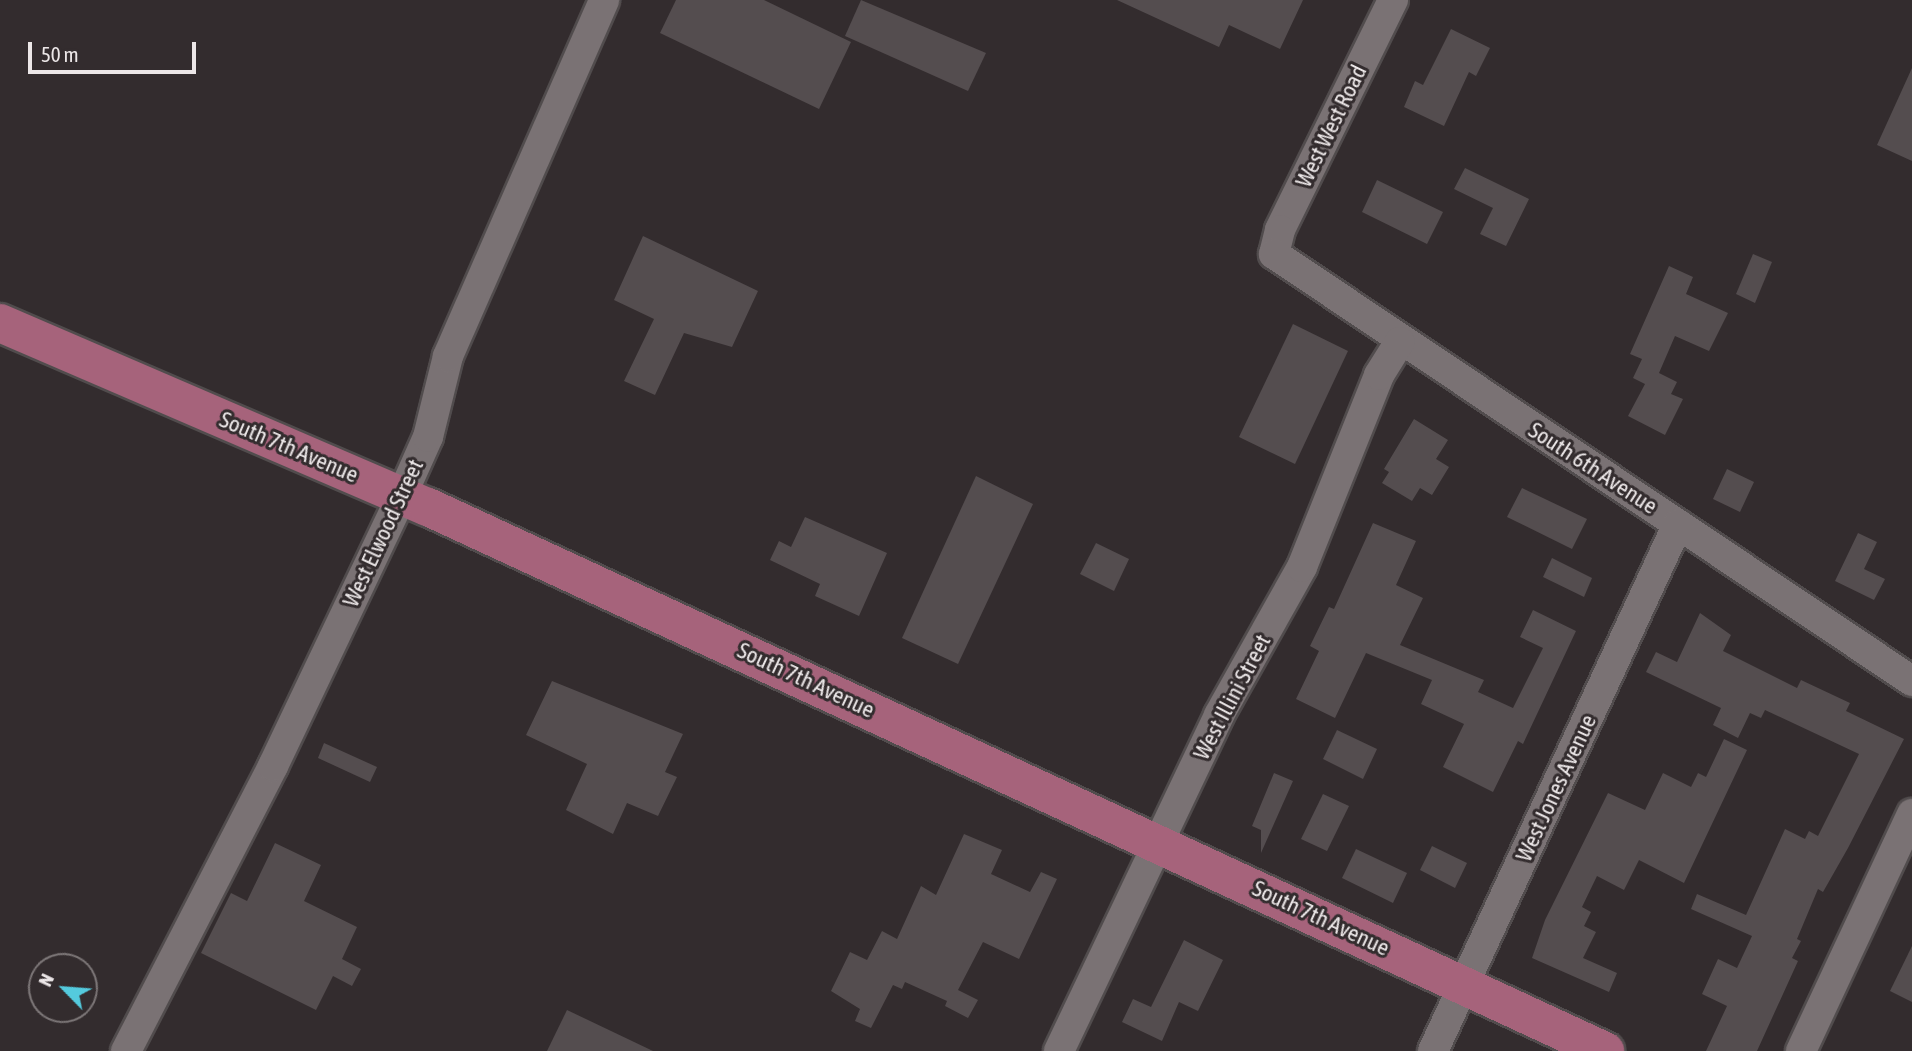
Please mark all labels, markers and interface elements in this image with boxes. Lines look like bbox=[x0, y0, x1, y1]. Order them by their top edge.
scale bar bbox=[32, 28, 200, 72]
text: 50 m bbox=[41, 42, 79, 66]
street label: West West Road bbox=[1290, 60, 1372, 192]
street label: South 7th Avenue bbox=[216, 405, 362, 489]
street label: South 6th Avenue bbox=[1523, 416, 1663, 520]
street label: West Elwood Street bbox=[337, 455, 429, 611]
street label: West Illini Street bbox=[1187, 630, 1277, 764]
street label: South 7th Avenue bbox=[733, 636, 879, 724]
street label: West Jones Avenue bbox=[1510, 710, 1602, 866]
street label: South 7th Avenue bbox=[1248, 874, 1394, 962]
north arrow bbox=[28, 953, 98, 1023]
text: N bbox=[33, 970, 58, 990]

